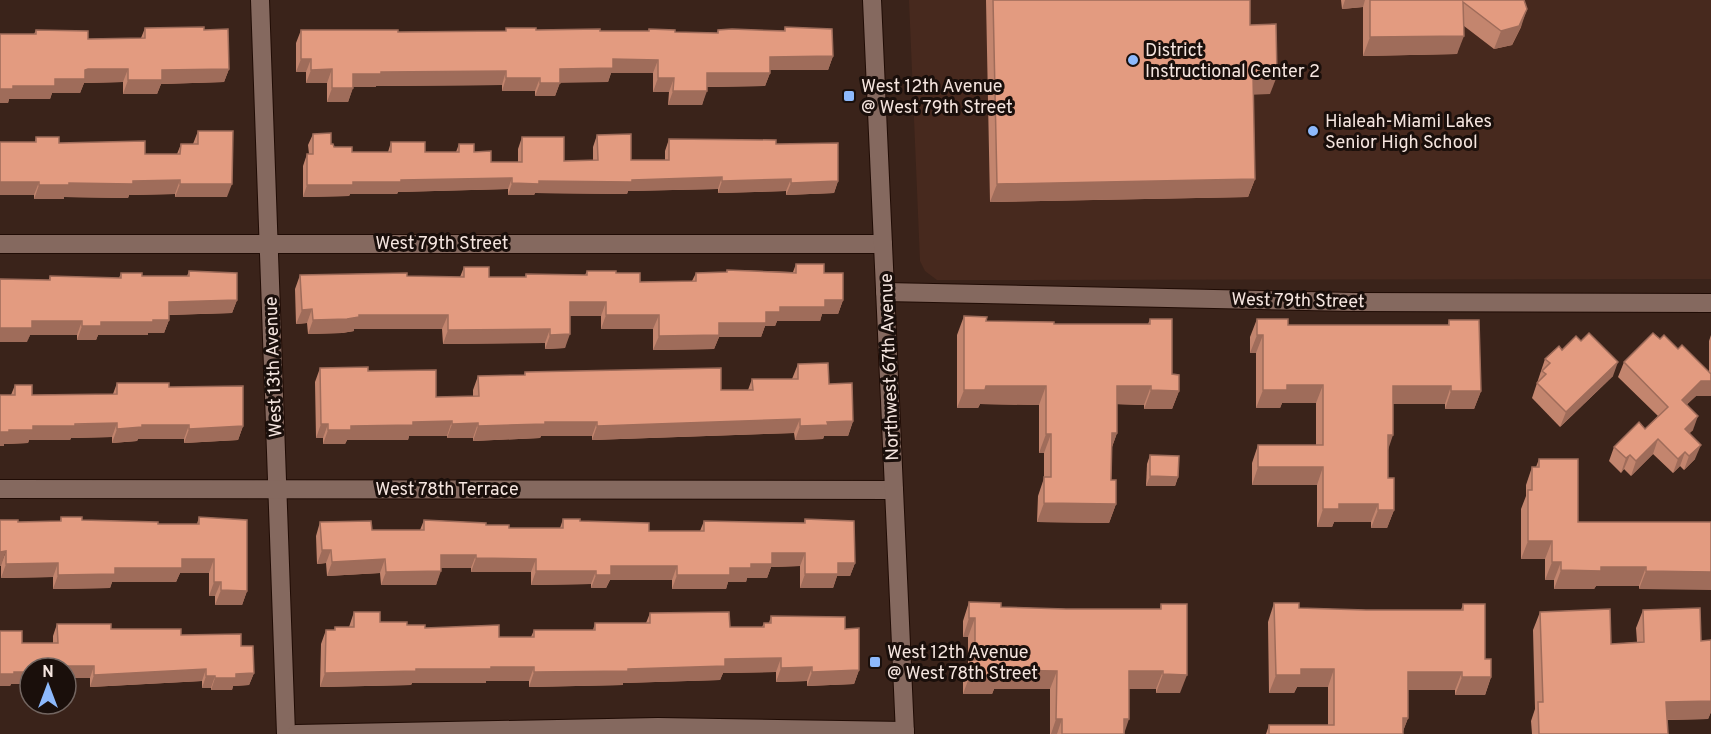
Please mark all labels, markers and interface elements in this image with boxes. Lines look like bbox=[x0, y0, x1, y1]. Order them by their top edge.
place label: District Instructional Center 2 bbox=[1145, 40, 1320, 84]
marker: District Instructional Center 2 bbox=[1126, 53, 1140, 67]
place label: West 12th Avenue @ West 79th Street bbox=[861, 76, 1013, 120]
marker: West 12th Avenue @ West 79th Street bbox=[842, 89, 856, 103]
place label: Hialeah-Miami Lakes Senior High School bbox=[1325, 111, 1492, 155]
marker: Hialeah-Miami Lakes Senior High School bbox=[1306, 124, 1320, 138]
street label: West 79th Street bbox=[375, 233, 509, 256]
street label: Northwest 67th Avenue bbox=[876, 273, 905, 461]
street label: West 79th Street bbox=[1231, 289, 1365, 314]
street label: West 13th Avenue bbox=[261, 296, 288, 438]
street label: West 78th Terrace bbox=[375, 479, 519, 502]
place label: West 12th Avenue @ West 78th Street bbox=[887, 642, 1038, 686]
marker: West 12th Avenue @ West 78th Street bbox=[868, 655, 882, 669]
north arrow bbox=[18, 656, 78, 716]
text: N bbox=[42, 663, 54, 683]

